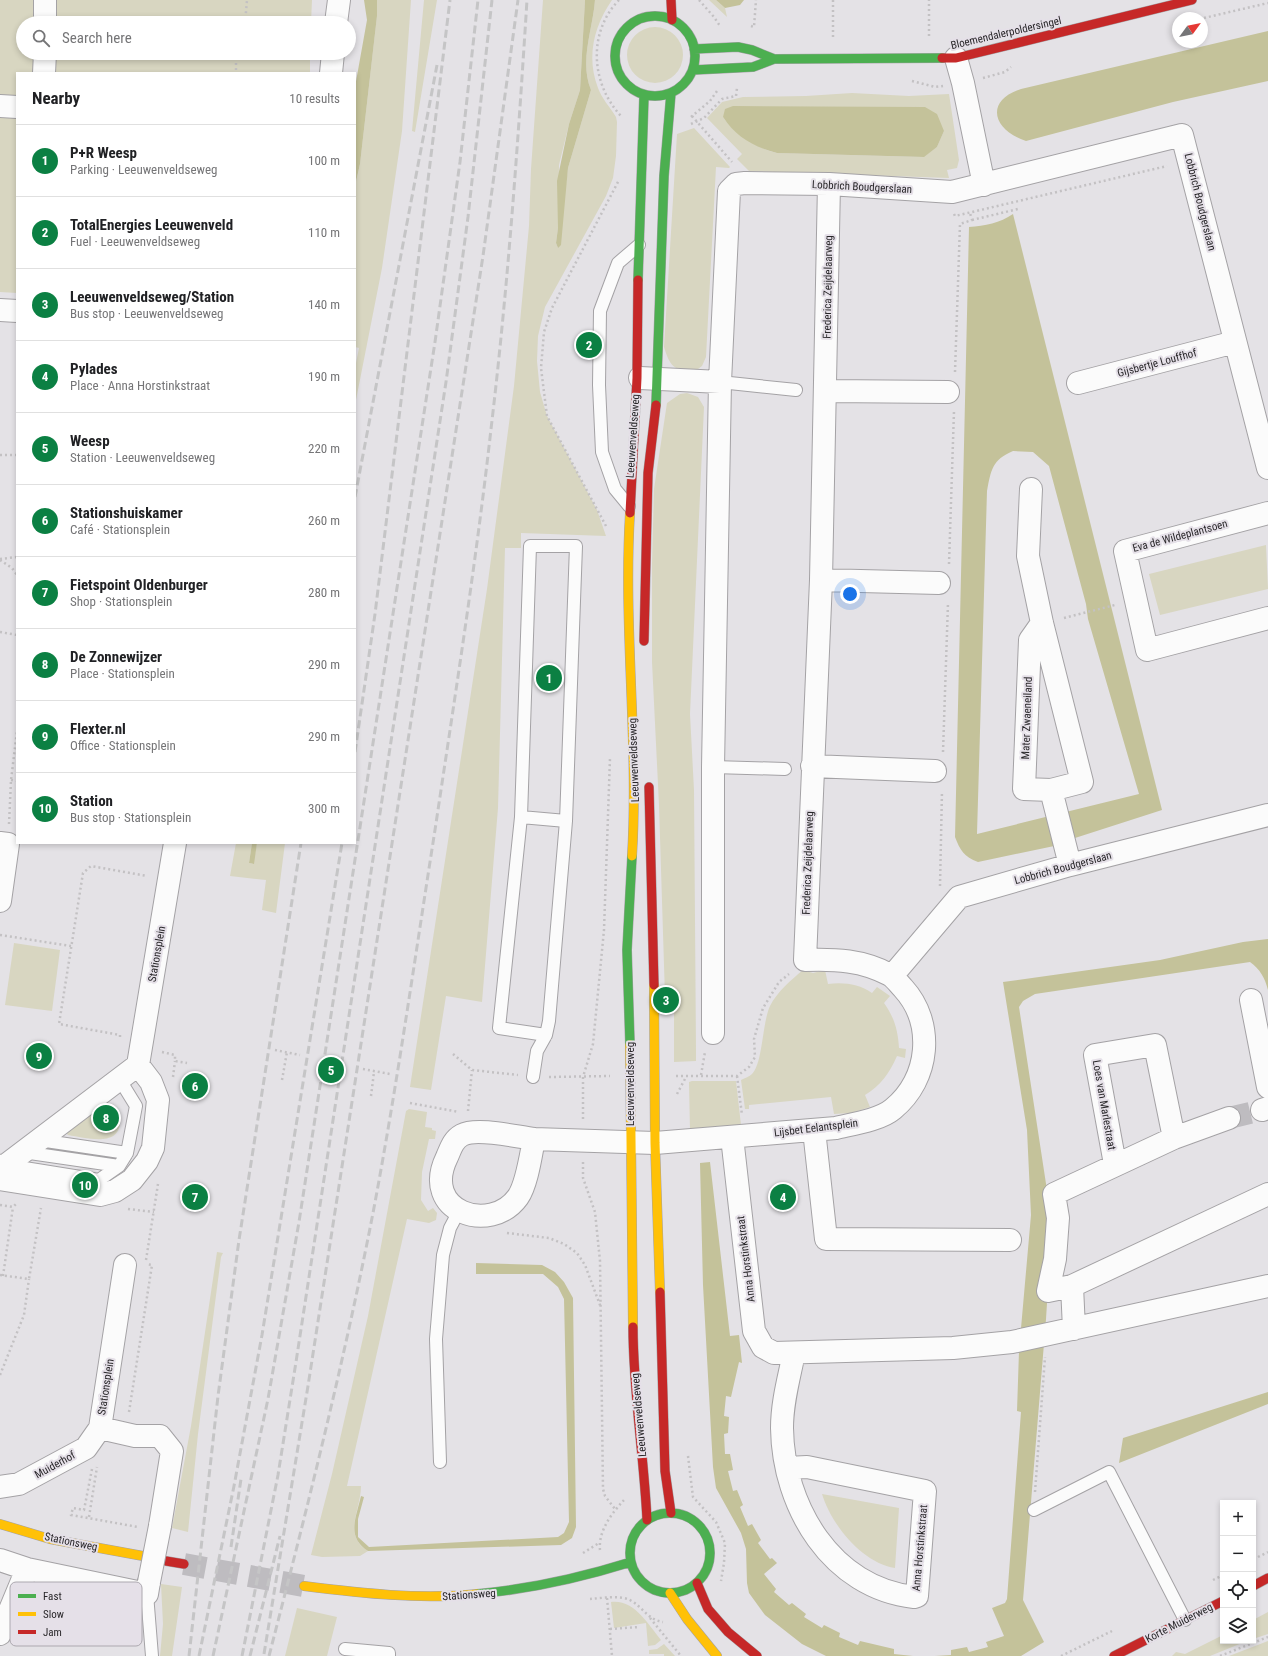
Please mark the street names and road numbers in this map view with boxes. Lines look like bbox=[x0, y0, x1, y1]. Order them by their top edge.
street label: Bloemendalerpoldersingel bbox=[949, 14, 1063, 52]
street label: Lobbrich Boudgerslaan bbox=[1182, 152, 1218, 252]
street label: Lobbrich Boudgerslaan bbox=[812, 178, 912, 196]
street label: Frederica Zeijdelaarweg bbox=[821, 235, 835, 339]
street label: Gijsbertje Louffhof bbox=[1116, 346, 1199, 380]
street label: Leeuwenveldseweg bbox=[624, 394, 642, 478]
street label: Eva de Wildeplantsoen bbox=[1131, 517, 1229, 555]
street label: Mater Zwaeneiland bbox=[1019, 676, 1035, 760]
street label: Leeuwenveldseweg bbox=[626, 718, 642, 802]
street label: Frederica Zeijdelaarweg bbox=[800, 811, 816, 915]
street label: Lobbrich Boudgerslaan bbox=[1013, 849, 1113, 887]
street label: Stationsplein bbox=[146, 925, 168, 983]
street label: Leeuwenveldseweg bbox=[624, 1042, 637, 1126]
street label: Loes van Marlestraat bbox=[1090, 1059, 1118, 1151]
street label: Lijsbet Eelantsplein bbox=[773, 1116, 859, 1140]
street label: Anna Horstinkstraat bbox=[734, 1215, 758, 1303]
street label: Stationsplein bbox=[95, 1358, 117, 1416]
street label: Leeuwenveldseweg bbox=[629, 1373, 649, 1457]
street label: Muiderhof bbox=[32, 1448, 78, 1481]
street label: Anna Horstinkstraat bbox=[910, 1504, 930, 1592]
street label: Stationsweg bbox=[43, 1530, 99, 1554]
street label: Stationsweg bbox=[442, 1587, 496, 1603]
street label: Korte Muiderweg bbox=[1143, 1600, 1215, 1646]

